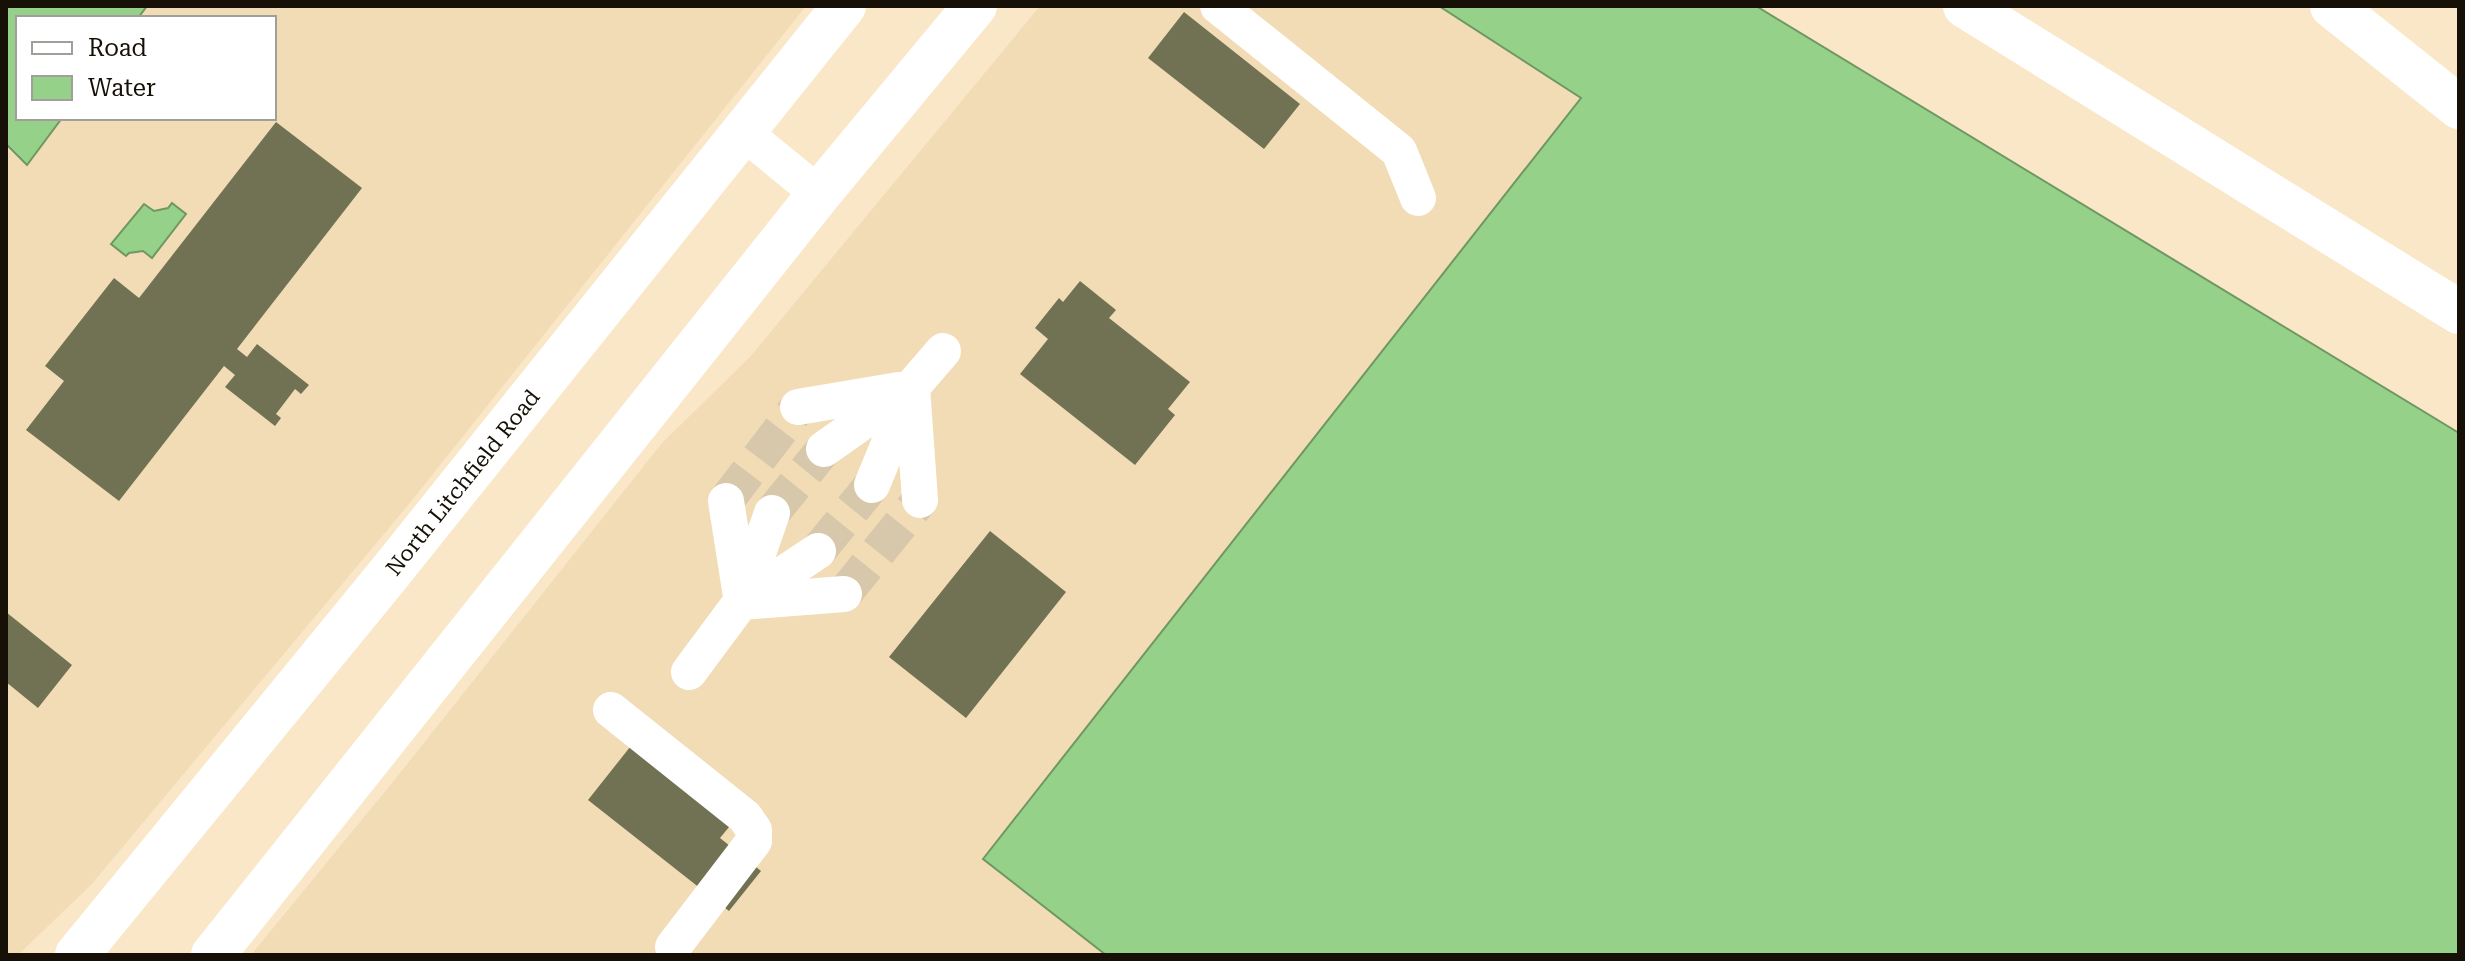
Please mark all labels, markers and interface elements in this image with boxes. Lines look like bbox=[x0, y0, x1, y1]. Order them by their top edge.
legend bbox=[16, 16, 276, 120]
text: Road bbox=[88, 34, 147, 62]
text: Water bbox=[88, 74, 156, 102]
street label: North Litchfield Road bbox=[380, 384, 544, 580]

